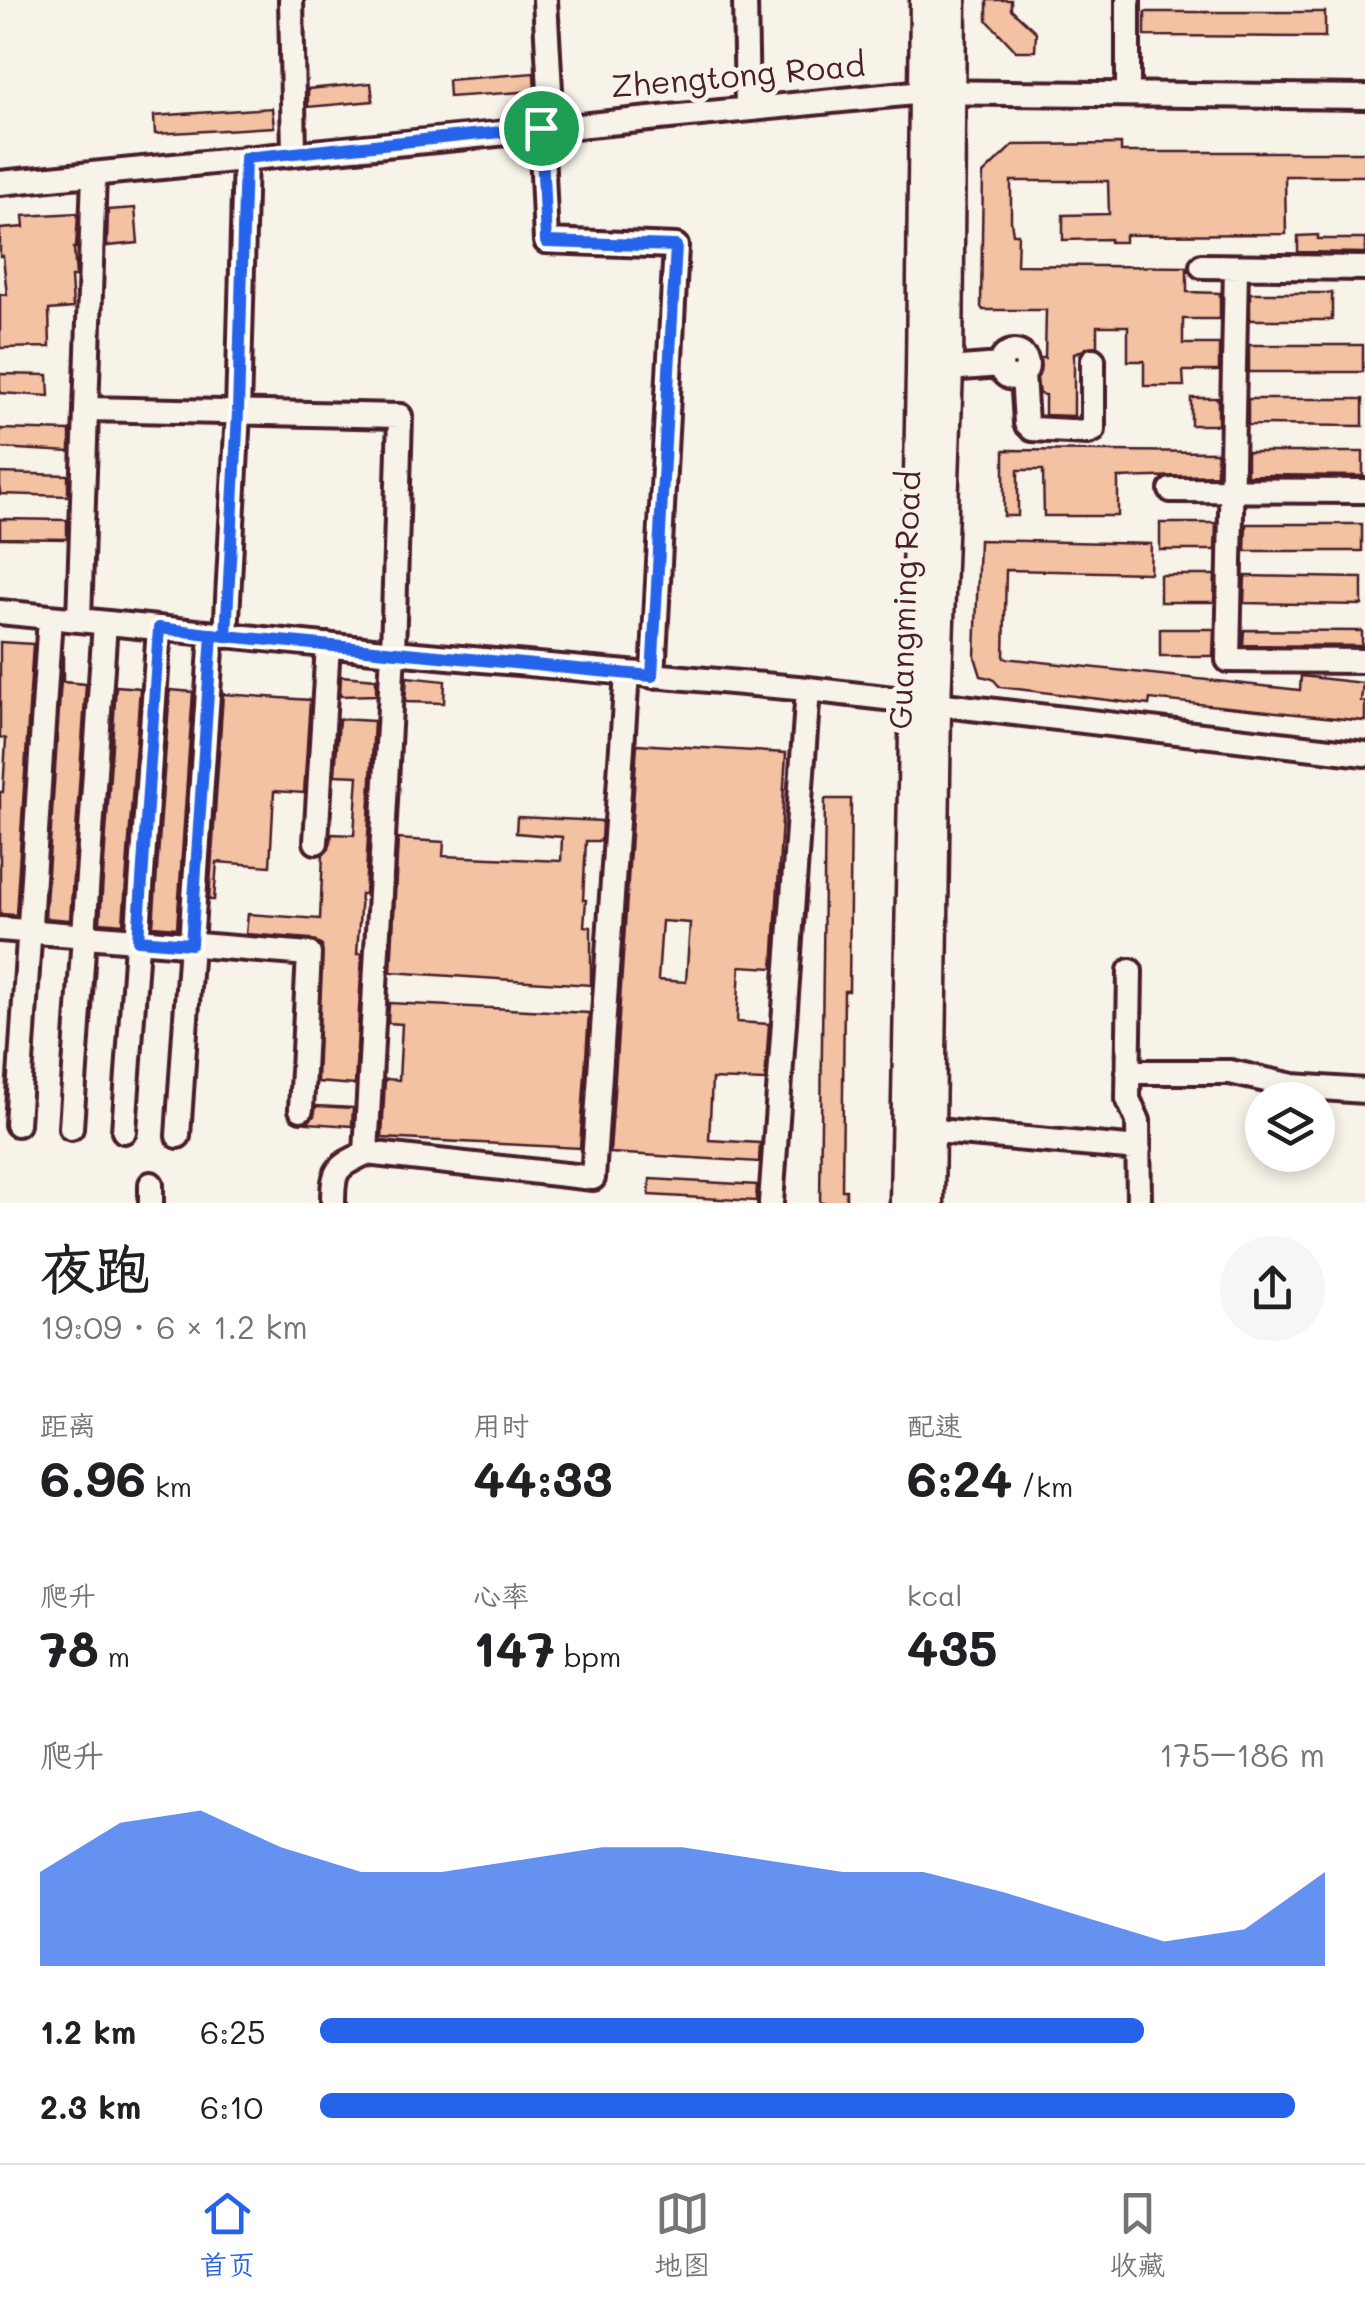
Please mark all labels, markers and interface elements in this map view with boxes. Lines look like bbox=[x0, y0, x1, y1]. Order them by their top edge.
street label: Zhengtong Road bbox=[609, 42, 867, 106]
pin bbox=[499, 86, 584, 171]
icon: arrive bbox=[514, 101, 569, 156]
street label: Guangming Road bbox=[877, 470, 929, 730]
map controls bbox=[1245, 1082, 1335, 1172]
button: layers bbox=[1245, 1082, 1335, 1172]
text: 夜跑 bbox=[40, 1231, 150, 1303]
button: share bbox=[1220, 1236, 1325, 1341]
text: 19:09 · 6 × 1.2 km bbox=[40, 1305, 308, 1347]
text: 距离 bbox=[40, 1407, 96, 1443]
text: 用时 bbox=[473, 1407, 529, 1443]
text: 配速 bbox=[907, 1407, 963, 1443]
text: 6.96 bbox=[40, 1444, 146, 1510]
text: 44:33 bbox=[473, 1444, 613, 1510]
text: 6:24 bbox=[907, 1444, 1012, 1510]
text: km bbox=[146, 1468, 192, 1504]
text: /km bbox=[1012, 1468, 1073, 1504]
text: 爬升 bbox=[40, 1577, 96, 1613]
text: 心率 bbox=[473, 1577, 529, 1613]
text: kcal bbox=[907, 1577, 962, 1613]
text: 435 bbox=[907, 1613, 998, 1679]
text: 78 bbox=[40, 1614, 99, 1680]
text: 147 bbox=[473, 1614, 555, 1680]
text: m bbox=[99, 1638, 130, 1674]
text: bpm bbox=[555, 1638, 621, 1674]
text: 爬升 bbox=[40, 1733, 104, 1775]
text: 175–186 m bbox=[1159, 1733, 1325, 1775]
text: 1.2 km bbox=[40, 2010, 136, 2052]
text: 6:25 bbox=[200, 2010, 266, 2052]
text: 2.3 km bbox=[40, 2085, 141, 2127]
text: 6:10 bbox=[200, 2085, 263, 2127]
tab: 首页 bbox=[199, 2186, 256, 2283]
tab: 地图 bbox=[654, 2186, 711, 2283]
tab: 收藏 bbox=[1109, 2186, 1166, 2283]

